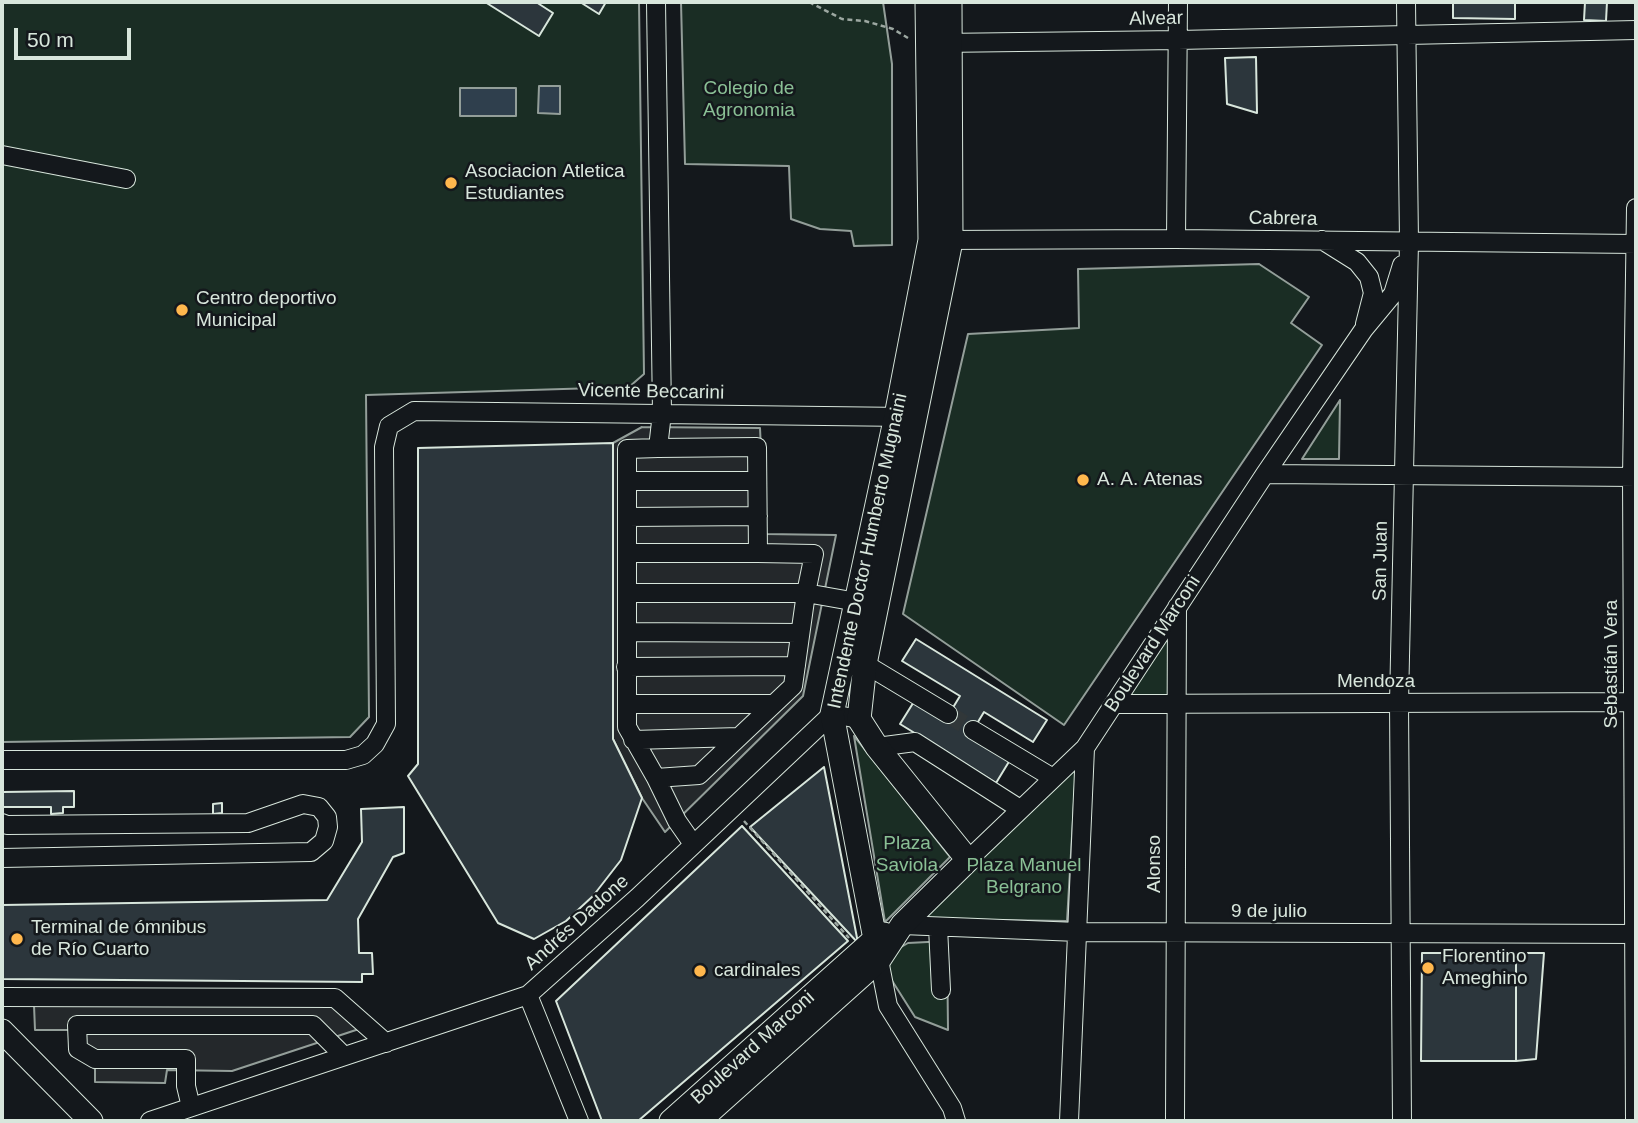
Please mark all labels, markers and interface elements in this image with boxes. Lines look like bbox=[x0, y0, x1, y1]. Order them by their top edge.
street label: Alvear bbox=[1129, 7, 1183, 31]
scale bar bbox=[18, 14, 135, 58]
text: 50 m bbox=[27, 28, 74, 51]
park label: Colegio de Agronomia bbox=[703, 78, 795, 122]
place label: Asociacion Atletica Estudiantes bbox=[465, 161, 624, 205]
marker: Asociacion Atletica Estudiantes bbox=[443, 175, 459, 191]
street label: Cabrera bbox=[1248, 207, 1318, 231]
place label: Centro deportivo Municipal bbox=[196, 288, 336, 332]
marker: Centro deportivo Municipal bbox=[174, 302, 190, 318]
street label: Vicente Beccarini bbox=[578, 379, 724, 405]
street label: Intendente Doctor Humberto Mugnaini bbox=[823, 391, 913, 711]
place label: A. A. Atenas bbox=[1097, 469, 1203, 491]
marker: A. A. Atenas bbox=[1075, 472, 1091, 488]
street label: San Juan bbox=[1369, 521, 1393, 601]
street label: Boulevard Marconi bbox=[1100, 571, 1206, 717]
street label: Sebastián Vera bbox=[1601, 600, 1623, 728]
street label: Mendoza bbox=[1337, 671, 1415, 693]
park label: Plaza Saviola bbox=[876, 833, 938, 877]
street label: Alonso bbox=[1144, 835, 1166, 893]
park label: Plaza Manuel Belgrano bbox=[966, 855, 1082, 899]
street label: Andrés Dadone bbox=[520, 870, 634, 976]
street label: 9 de julio bbox=[1231, 901, 1307, 923]
place label: Terminal de ómnibus de Río Cuarto bbox=[31, 917, 206, 961]
marker: Terminal de ómnibus de Río Cuarto bbox=[9, 931, 25, 947]
place label: Florentino Ameghino bbox=[1442, 946, 1528, 990]
place label: cardinales bbox=[714, 960, 801, 982]
marker: Florentino Ameghino bbox=[1420, 960, 1436, 976]
marker: cardinales bbox=[692, 963, 708, 979]
street label: Boulevard Marconi bbox=[687, 987, 819, 1109]

